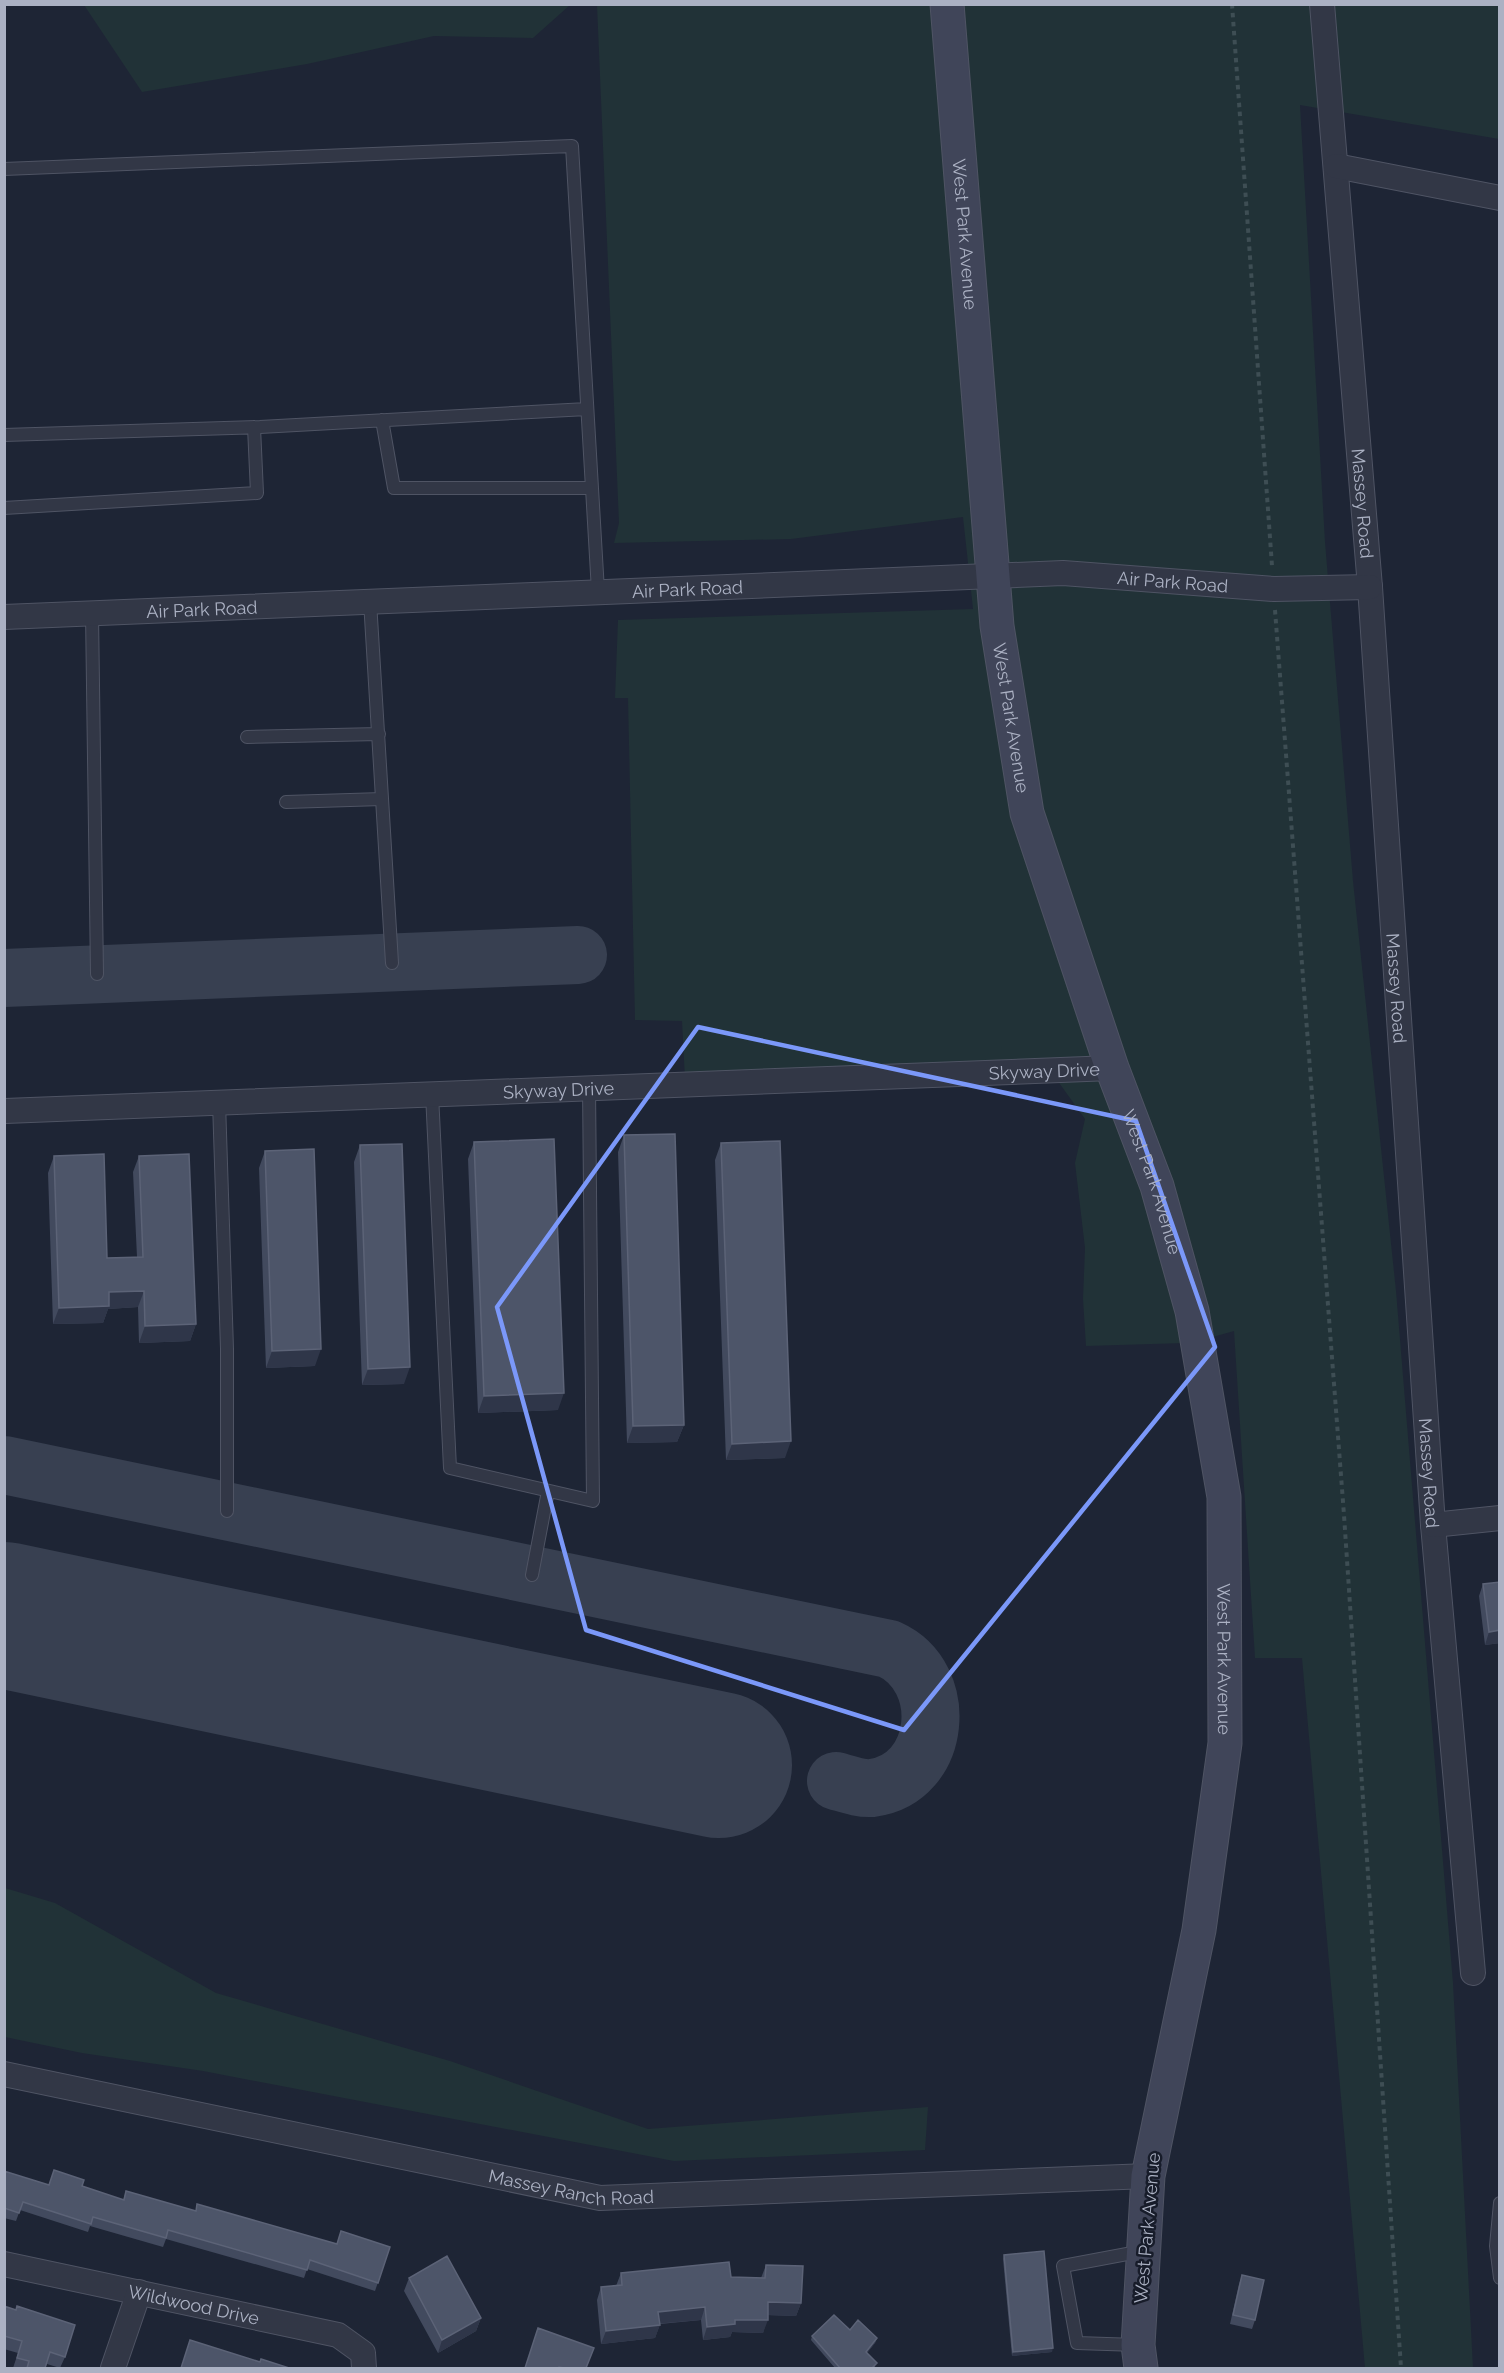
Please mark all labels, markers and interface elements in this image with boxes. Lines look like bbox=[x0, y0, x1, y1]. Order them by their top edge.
street label: West Park Avenue bbox=[949, 158, 982, 311]
street label: Massey Road bbox=[1348, 447, 1378, 559]
street label: Air Park Road bbox=[1117, 567, 1229, 596]
street label: Air Park Road bbox=[631, 576, 743, 601]
street label: Air Park Road bbox=[146, 596, 258, 622]
street label: West Park Avenue bbox=[989, 641, 1034, 795]
street label: Massey Road bbox=[1383, 932, 1411, 1044]
street label: Skyway Drive bbox=[988, 1058, 1101, 1083]
street label: Skyway Drive bbox=[503, 1077, 615, 1102]
street label: West Park Avenue bbox=[1118, 1106, 1186, 1257]
street label: Massey Road bbox=[1415, 1417, 1444, 1529]
street label: West Park Avenue bbox=[1214, 1583, 1235, 1735]
street label: West Park Avenue bbox=[1130, 2151, 1164, 2304]
street label: Massey Ranch Road bbox=[487, 2165, 654, 2209]
street label: Wildwood Drive bbox=[126, 2280, 262, 2329]

